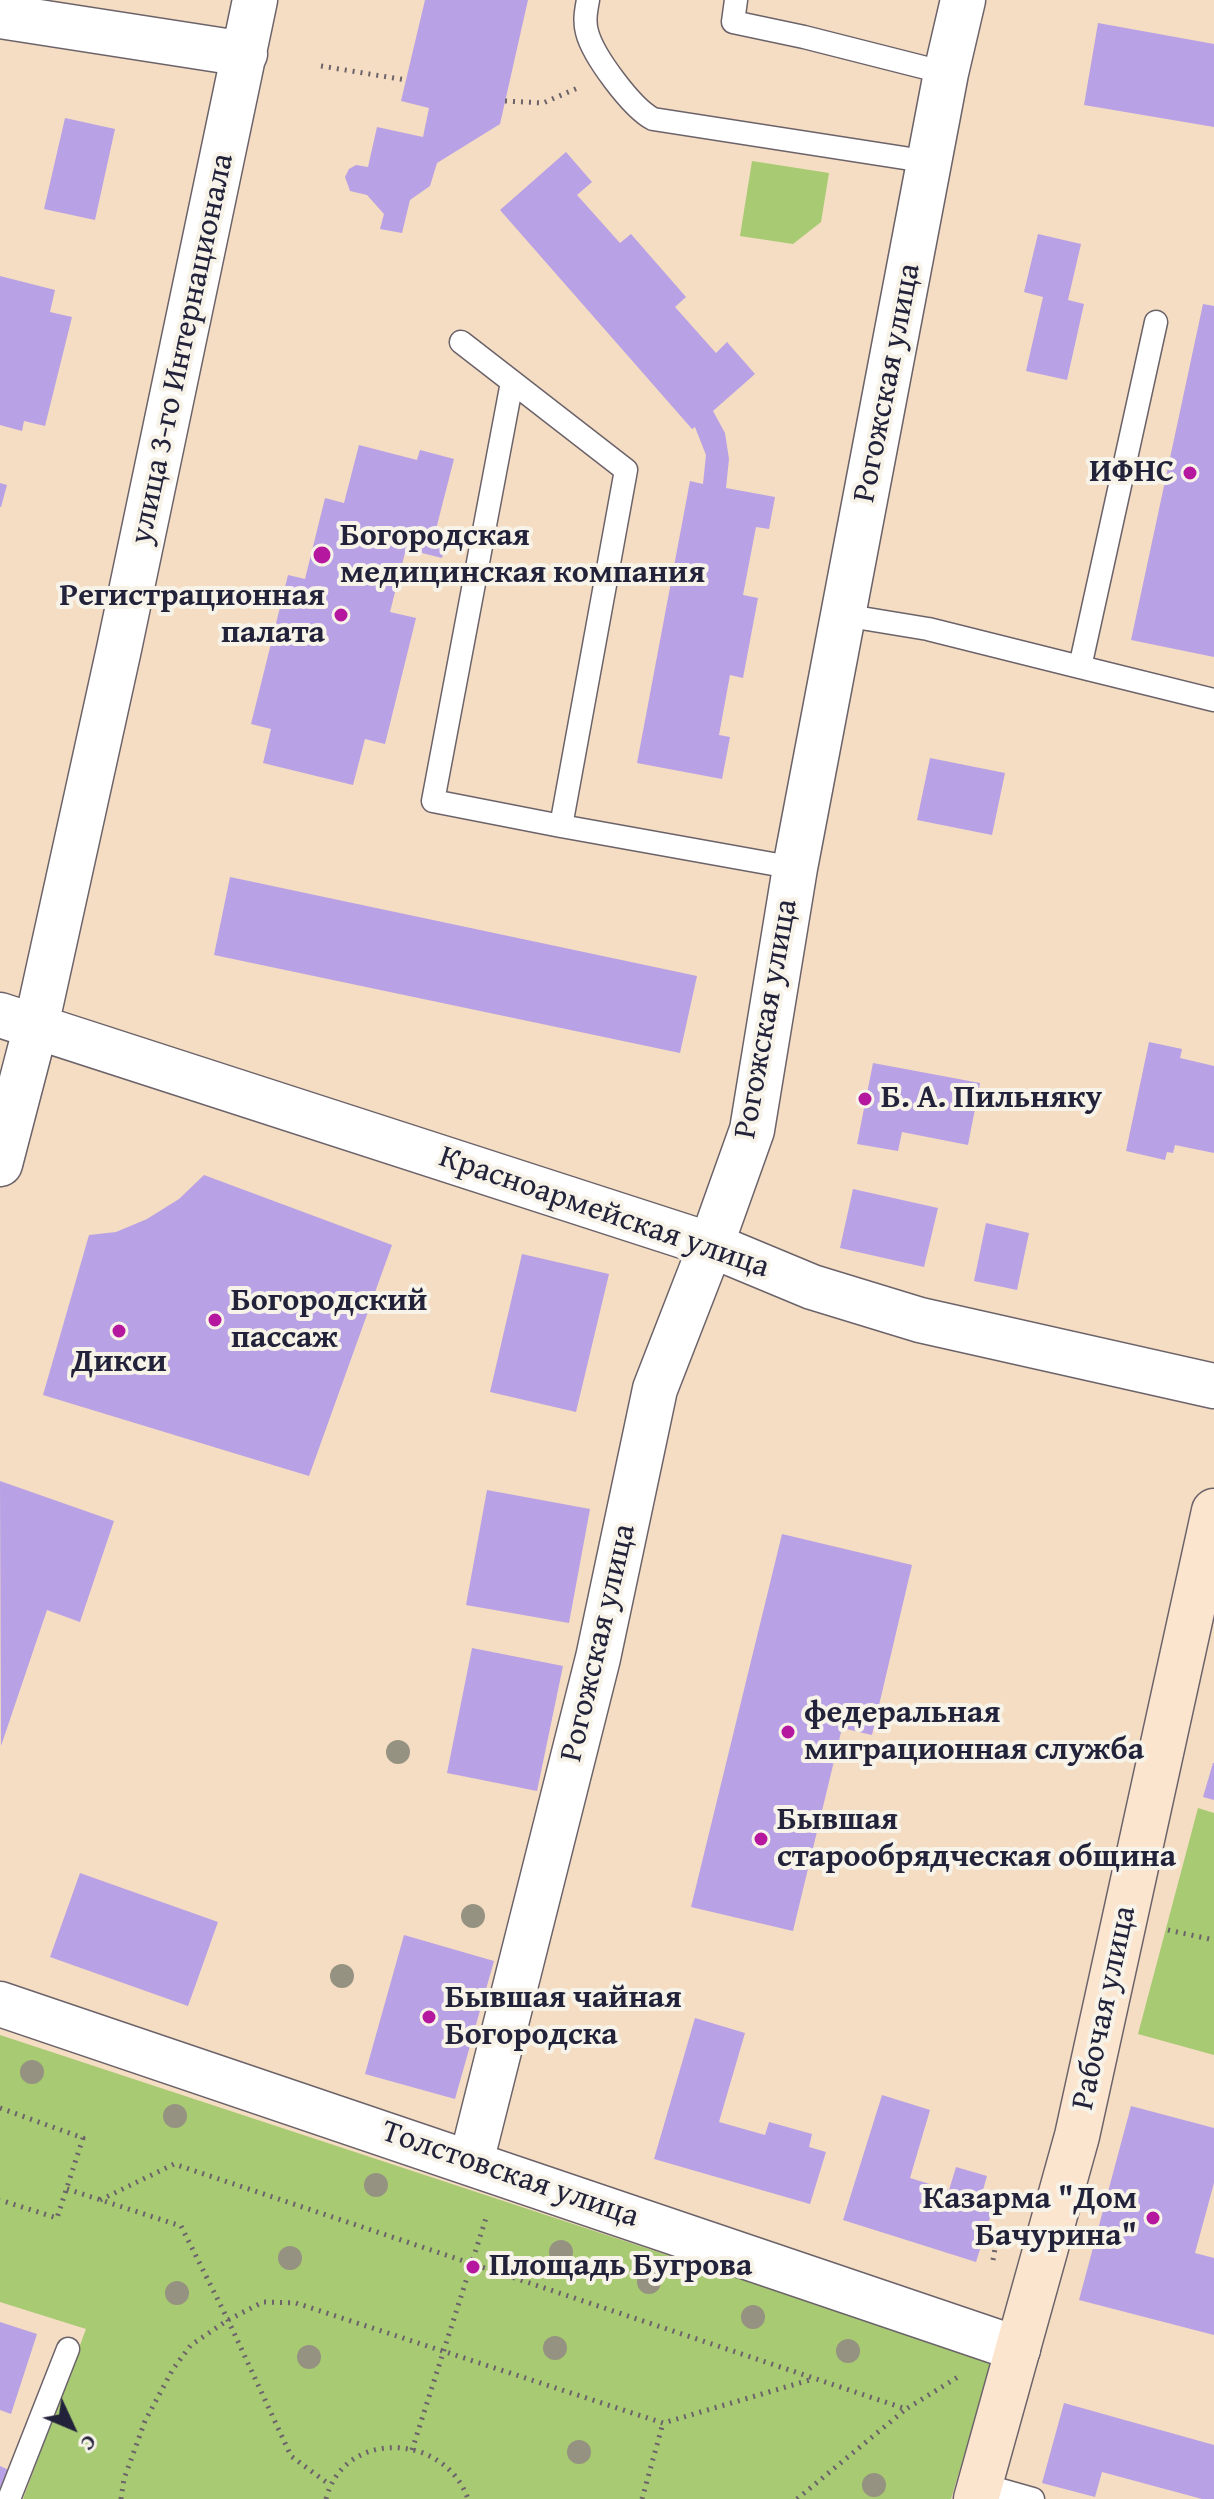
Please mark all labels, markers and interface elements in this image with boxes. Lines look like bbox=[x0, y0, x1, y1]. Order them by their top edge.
street label: улица 3-го Интернационала bbox=[123, 150, 243, 548]
street label: Рогожская улица bbox=[846, 260, 930, 506]
place label: ИФНС bbox=[1089, 454, 1174, 492]
marker: ИФНС bbox=[1181, 464, 1199, 482]
place label: Богородская медицинская компания bbox=[340, 518, 705, 593]
marker: Богородская медицинская компания bbox=[311, 544, 333, 566]
place label: Регистрационная палата bbox=[60, 578, 325, 653]
marker: Регистрационная палата bbox=[332, 606, 350, 624]
street label: Рогожская улица bbox=[727, 896, 807, 1142]
place label: Б. А. Пильняку bbox=[881, 1080, 1102, 1118]
marker: Б. А. Пильняку bbox=[856, 1090, 874, 1108]
street label: Красноармейская улица bbox=[434, 1138, 774, 1288]
place label: Богородский пассаж bbox=[231, 1283, 427, 1358]
marker: Богородский пассаж bbox=[206, 1311, 224, 1329]
marker: Дикси bbox=[110, 1322, 128, 1340]
place label: Дикси bbox=[71, 1344, 167, 1382]
street label: Рогожская улица bbox=[553, 1520, 645, 1766]
place label: федеральная миграционная служба bbox=[804, 1695, 1144, 1770]
marker: федеральная миграционная служба bbox=[779, 1723, 797, 1741]
place label: Бывшая старообрядческая община bbox=[777, 1802, 1176, 1877]
marker: Бывшая старообрядческая община bbox=[752, 1830, 770, 1848]
street label: Рабочая улица bbox=[1065, 1903, 1145, 2113]
place label: Бывшая чайная Богородска bbox=[445, 1980, 682, 2055]
marker: Бывшая чайная Богородска bbox=[420, 2008, 438, 2026]
street label: Толстовская улица bbox=[376, 2113, 644, 2237]
place label: Казарма "Дом Бачурина" bbox=[923, 2181, 1137, 2256]
marker: Казарма "Дом Бачурина" bbox=[1144, 2209, 1162, 2227]
place label: Площадь Бугрова bbox=[489, 2248, 752, 2286]
marker: Площадь Бугрова bbox=[464, 2258, 482, 2276]
north arrow bbox=[32, 2387, 112, 2467]
text: С bbox=[73, 2428, 105, 2459]

